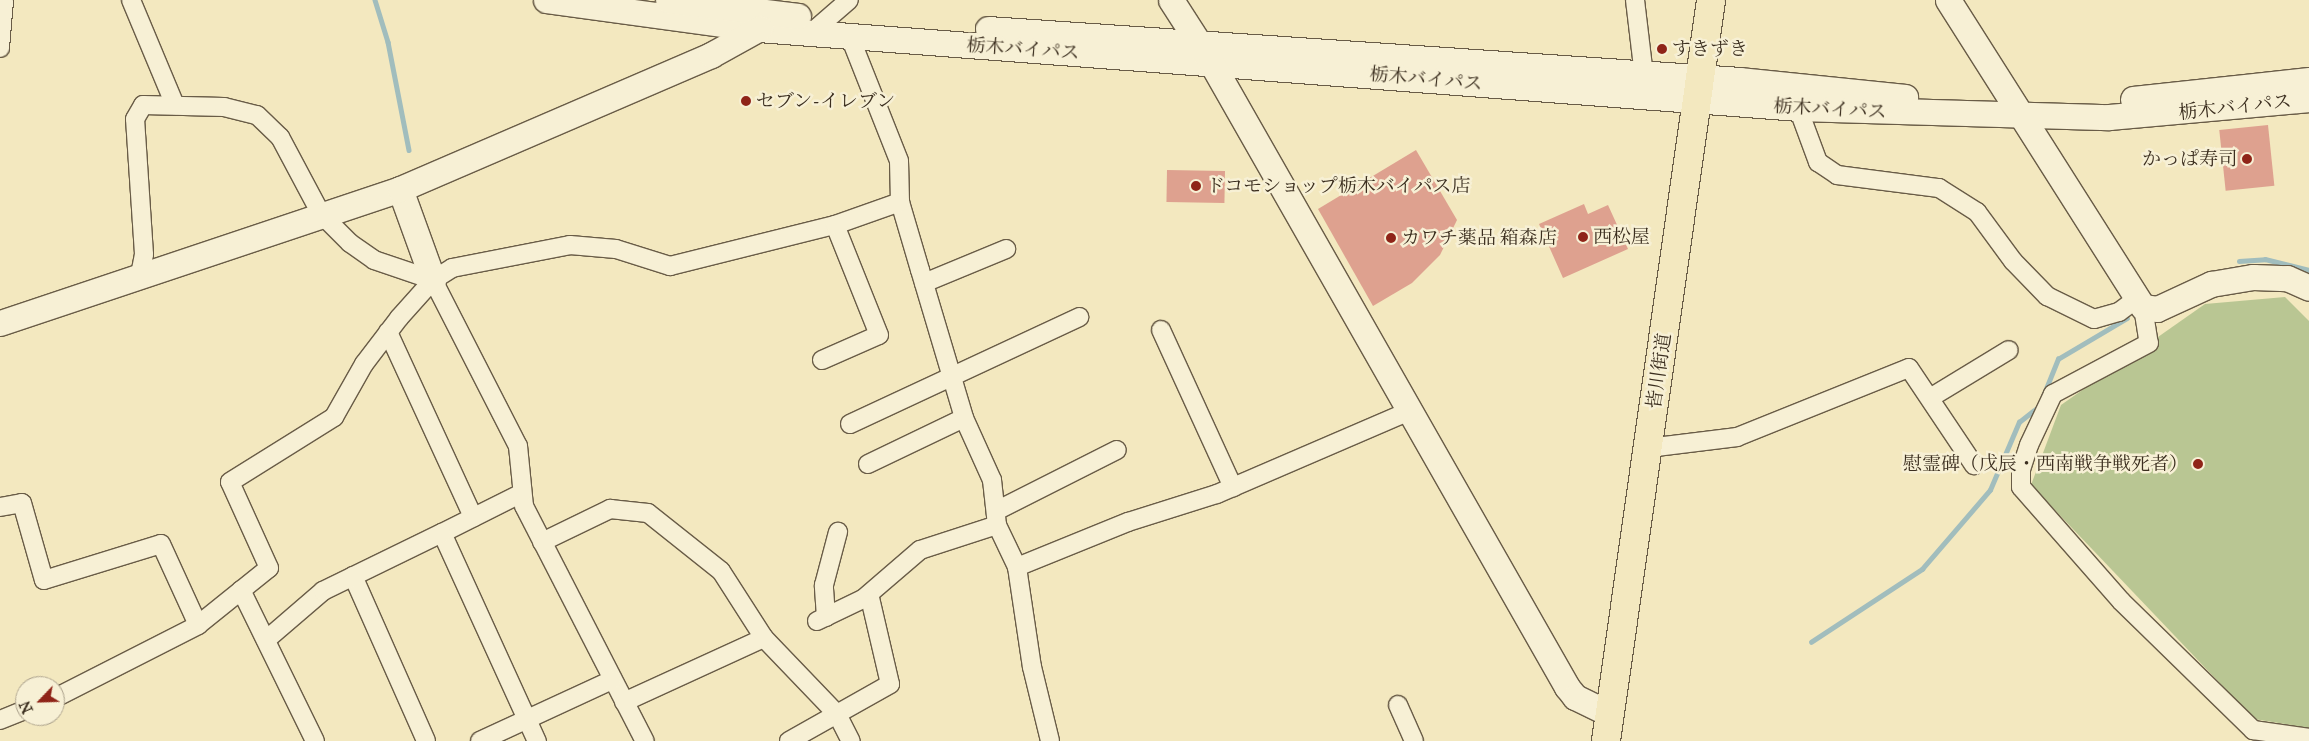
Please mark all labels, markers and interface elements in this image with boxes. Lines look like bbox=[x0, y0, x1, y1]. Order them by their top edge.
street label: 栃木バイパス bbox=[965, 34, 1081, 64]
place label: すきずき bbox=[1672, 38, 1748, 60]
marker: すきずき bbox=[1656, 43, 1668, 55]
street label: 栃木バイパス bbox=[1368, 63, 1484, 95]
place label: セブン-イレブン bbox=[756, 90, 897, 112]
street label: 栃木バイパス bbox=[2177, 90, 2293, 124]
marker: セブン-イレブン bbox=[740, 95, 752, 107]
street label: 栃木バイパス bbox=[1772, 95, 1888, 123]
place label: かっぱ寿司 bbox=[2142, 148, 2237, 170]
marker: かっぱ寿司 bbox=[2241, 153, 2253, 165]
place label: ドコモショップ栃木バイパス店 bbox=[1206, 175, 1472, 197]
marker: ドコモショップ栃木バイパス店 bbox=[1190, 180, 1202, 192]
place label: 西松屋 bbox=[1593, 226, 1650, 248]
place label: カワチ薬品 箱森店 bbox=[1401, 227, 1557, 249]
marker: 西松屋 bbox=[1577, 231, 1589, 243]
marker: カワチ薬品 箱森店 bbox=[1385, 232, 1397, 244]
street label: 皆川街道 bbox=[1642, 332, 1676, 410]
place label: 慰霊碑（戊辰・西南戦争戦死者） bbox=[1903, 453, 2188, 475]
marker: 慰霊碑（戊辰・西南戦争戦死者） bbox=[2192, 458, 2204, 470]
north arrow bbox=[15, 676, 65, 726]
text: N bbox=[17, 698, 37, 716]

